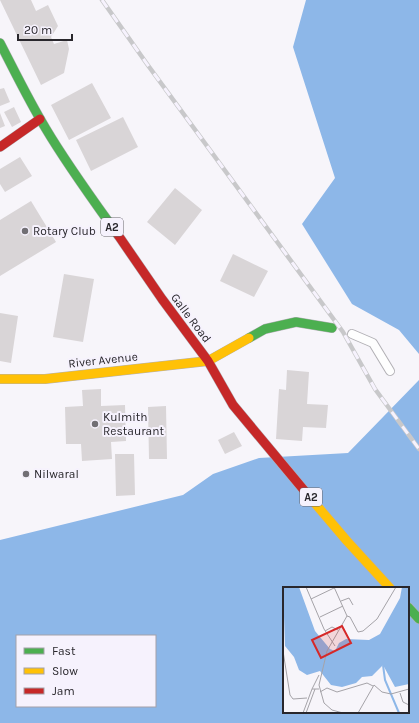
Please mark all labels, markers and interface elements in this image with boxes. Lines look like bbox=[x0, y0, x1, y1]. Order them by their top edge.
scale bar bbox=[18, 16, 72, 42]
text: 20 m bbox=[24, 23, 52, 37]
road number: A2 bbox=[101, 218, 123, 236]
place label: Rotary Club bbox=[33, 224, 96, 238]
marker: Rotary Club bbox=[20, 226, 30, 236]
street label: Galle Road bbox=[168, 291, 214, 345]
street label: River Avenue bbox=[68, 349, 138, 371]
place label: Kulmith Restaurant bbox=[103, 410, 164, 438]
marker: Kulmith Restaurant bbox=[90, 419, 100, 429]
place label: Nilwaral bbox=[34, 467, 79, 481]
marker: Nilwaral bbox=[21, 469, 31, 479]
road number: A2 bbox=[300, 488, 322, 506]
inset map bbox=[283, 587, 409, 713]
legend bbox=[16, 635, 156, 707]
text: Fast bbox=[52, 644, 76, 658]
text: Slow bbox=[52, 664, 78, 678]
text: Jam bbox=[52, 684, 75, 698]

